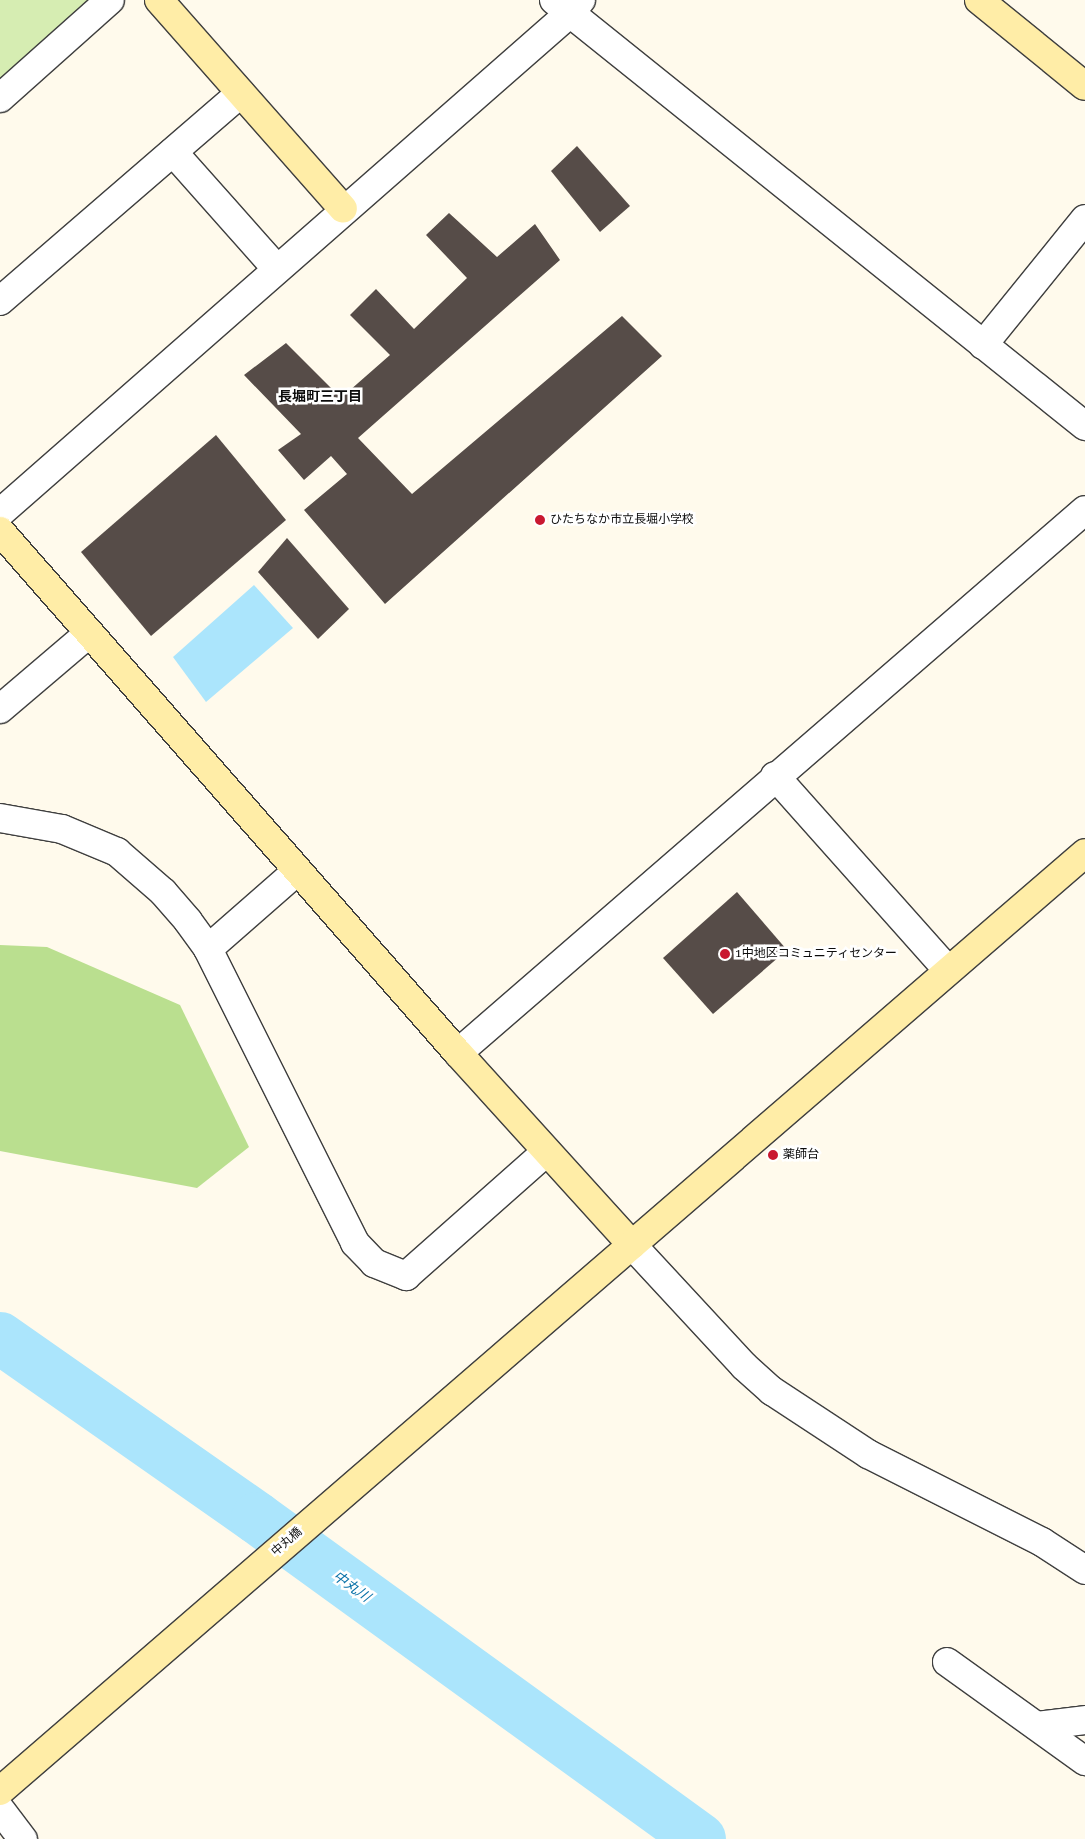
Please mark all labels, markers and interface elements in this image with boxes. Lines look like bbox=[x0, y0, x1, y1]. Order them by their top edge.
district label: 長堀町三丁目 bbox=[278, 388, 362, 404]
place label: ひたちなか市立長堀小学校 bbox=[550, 513, 694, 527]
marker: ひたちなか市立長堀小学校 bbox=[534, 514, 546, 526]
place label: 1中地区コミュニティセンター bbox=[735, 947, 898, 961]
marker: 1中地区コミュニティセンター bbox=[719, 948, 731, 960]
place label: 薬師台 bbox=[783, 1148, 819, 1162]
marker: 薬師台 bbox=[767, 1149, 779, 1161]
street label: 中丸橋 bbox=[269, 1525, 305, 1559]
water label: 中丸川 bbox=[330, 1567, 374, 1605]

